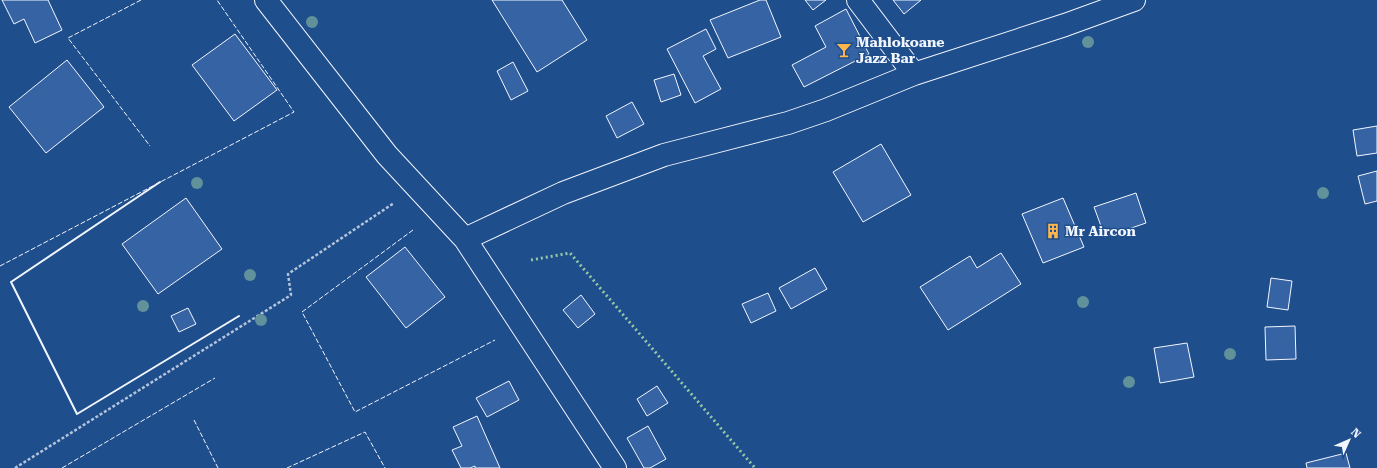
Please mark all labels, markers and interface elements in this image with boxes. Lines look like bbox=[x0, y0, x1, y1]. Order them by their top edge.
place label: Mahlokoane Jazz Bar bbox=[856, 34, 945, 66]
bar icon: Mahlokoane Jazz Bar bbox=[835, 41, 853, 59]
building icon: Mr Aircon bbox=[1044, 222, 1062, 240]
place label: Mr Aircon bbox=[1065, 223, 1137, 239]
north arrow bbox=[1329, 420, 1369, 460]
text: N bbox=[1348, 426, 1364, 441]

